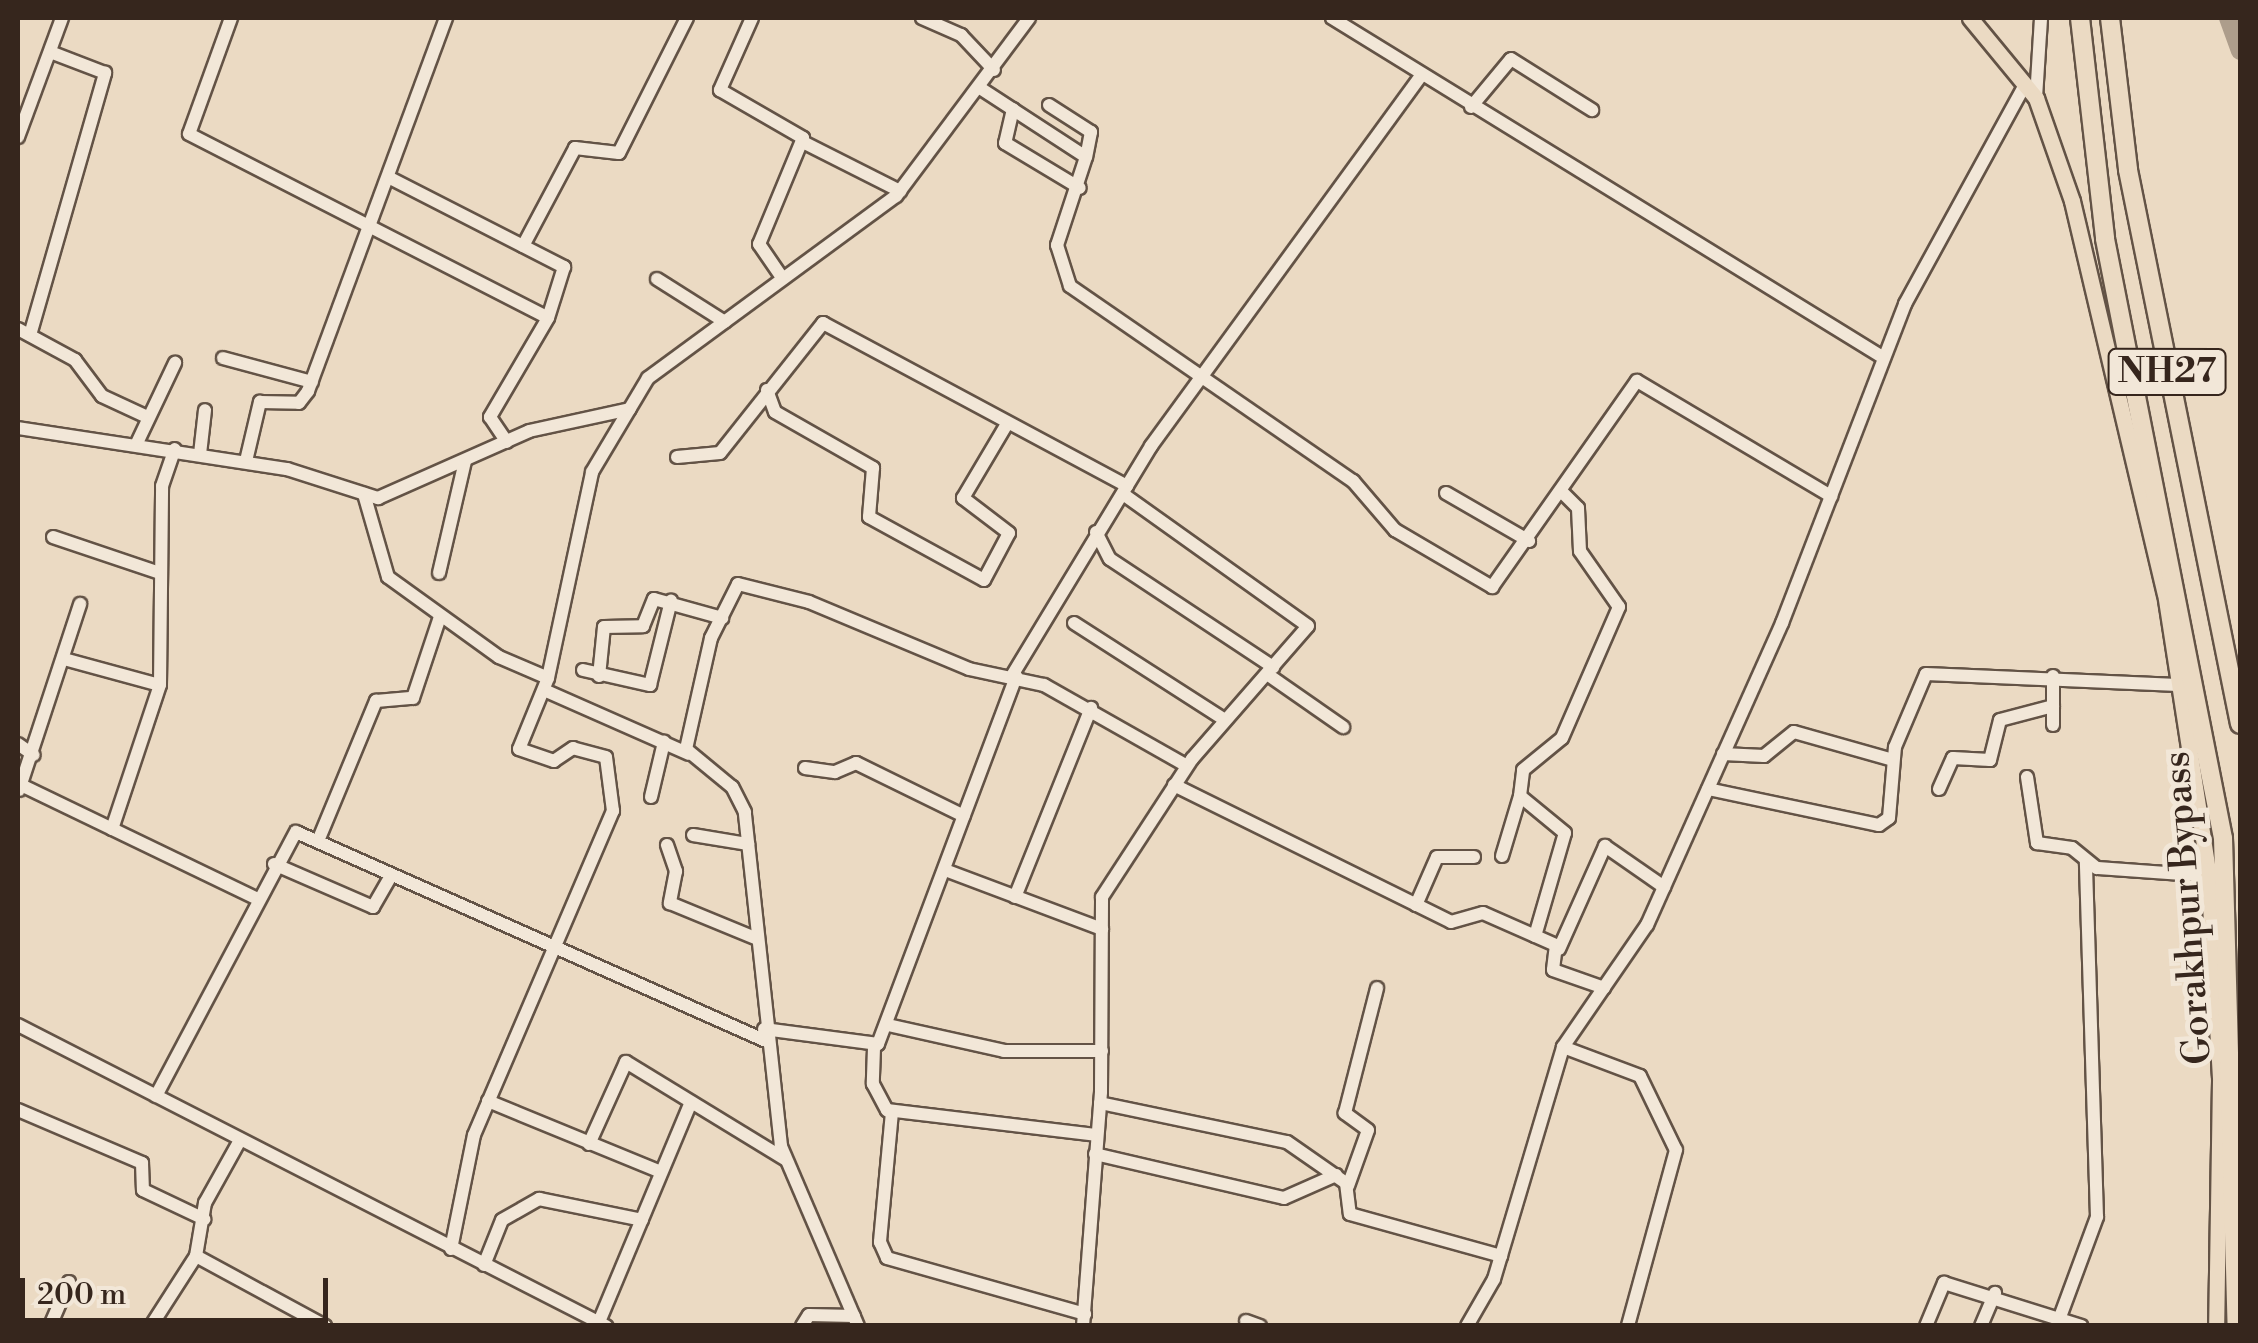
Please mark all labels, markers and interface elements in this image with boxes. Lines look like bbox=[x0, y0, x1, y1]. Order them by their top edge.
road number: NH27 bbox=[2107, 342, 2227, 402]
street label: Gorakhpur Bypass bbox=[2154, 750, 2222, 1066]
scale bar bbox=[25, 1258, 332, 1320]
text: 200 m bbox=[37, 1276, 126, 1314]

